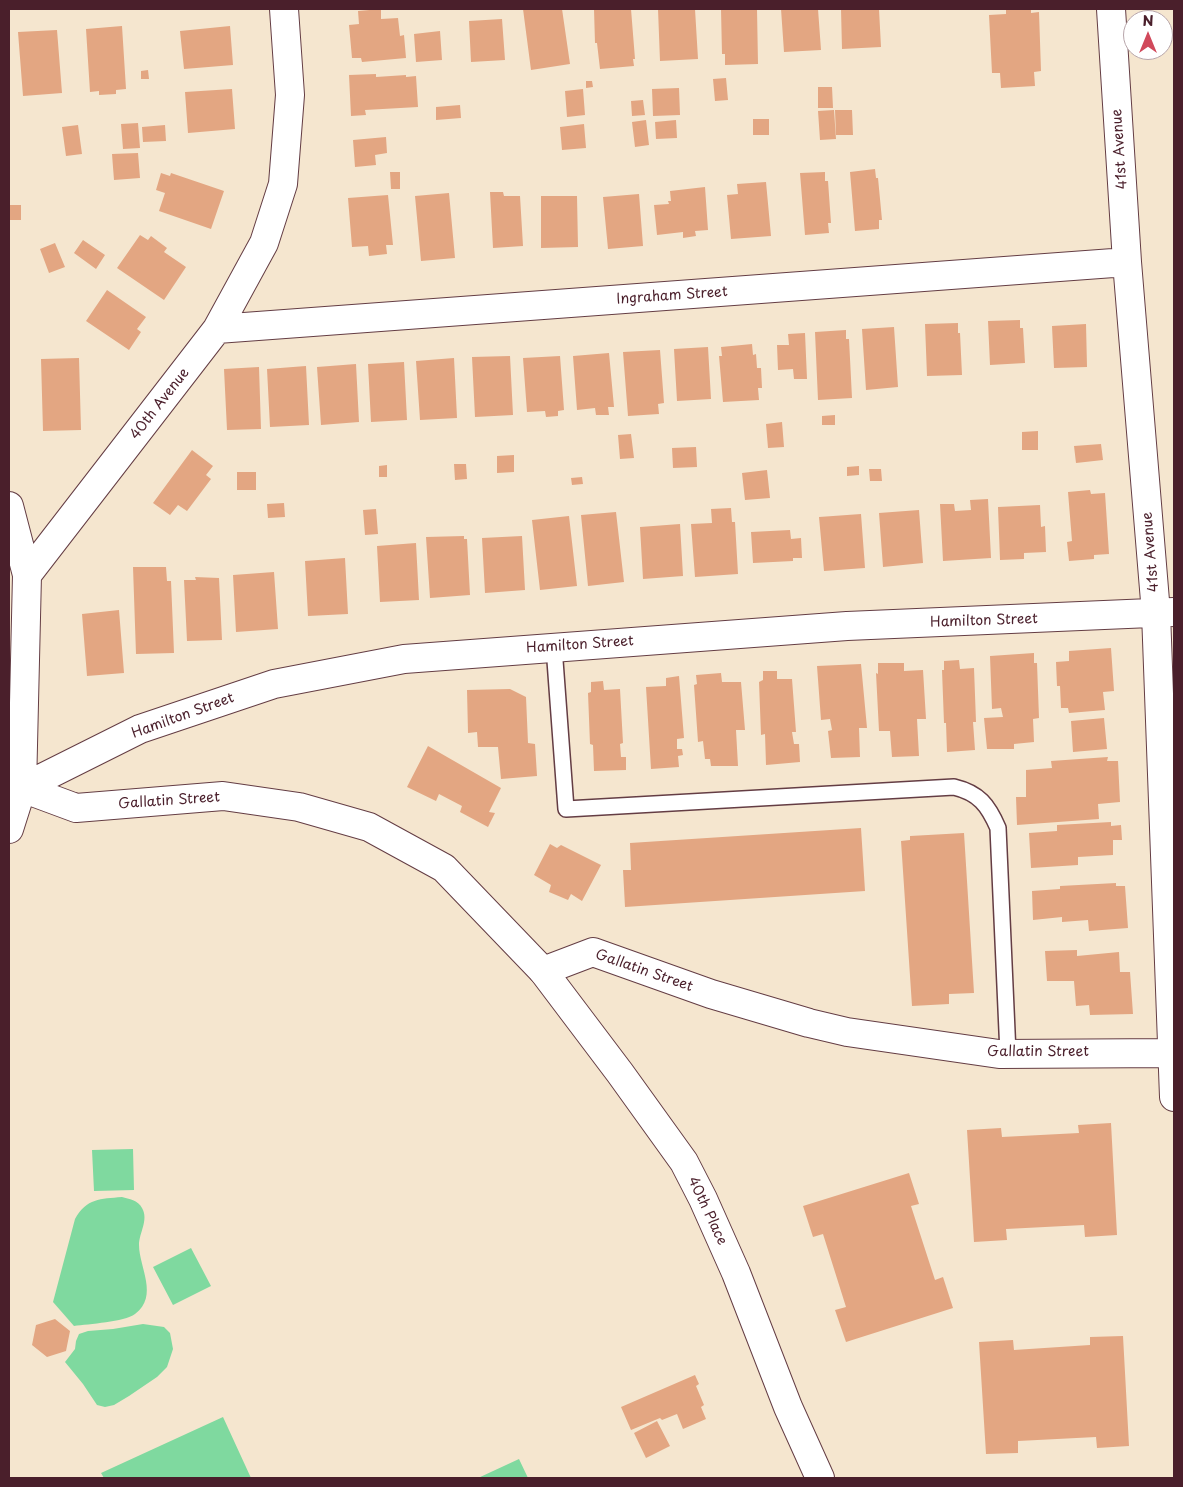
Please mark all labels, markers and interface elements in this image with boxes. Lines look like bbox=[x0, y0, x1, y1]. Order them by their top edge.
north arrow bbox=[1123, 10, 1173, 60]
text: N bbox=[1142, 10, 1154, 31]
street label: 41st Avenue bbox=[1109, 108, 1131, 190]
street label: Ingraham Street bbox=[616, 284, 728, 308]
street label: 40th Avenue bbox=[127, 365, 193, 443]
street label: 41st Avenue bbox=[1139, 511, 1163, 593]
street label: Hamilton Street bbox=[930, 611, 1038, 631]
street label: Hamilton Street bbox=[526, 633, 634, 657]
street label: Hamilton Street bbox=[129, 690, 237, 742]
street label: Gallatin Street bbox=[118, 789, 220, 813]
street label: Gallatin Street bbox=[593, 946, 695, 996]
street label: Gallatin Street bbox=[987, 1044, 1089, 1060]
street label: 40th Place bbox=[684, 1174, 730, 1248]

